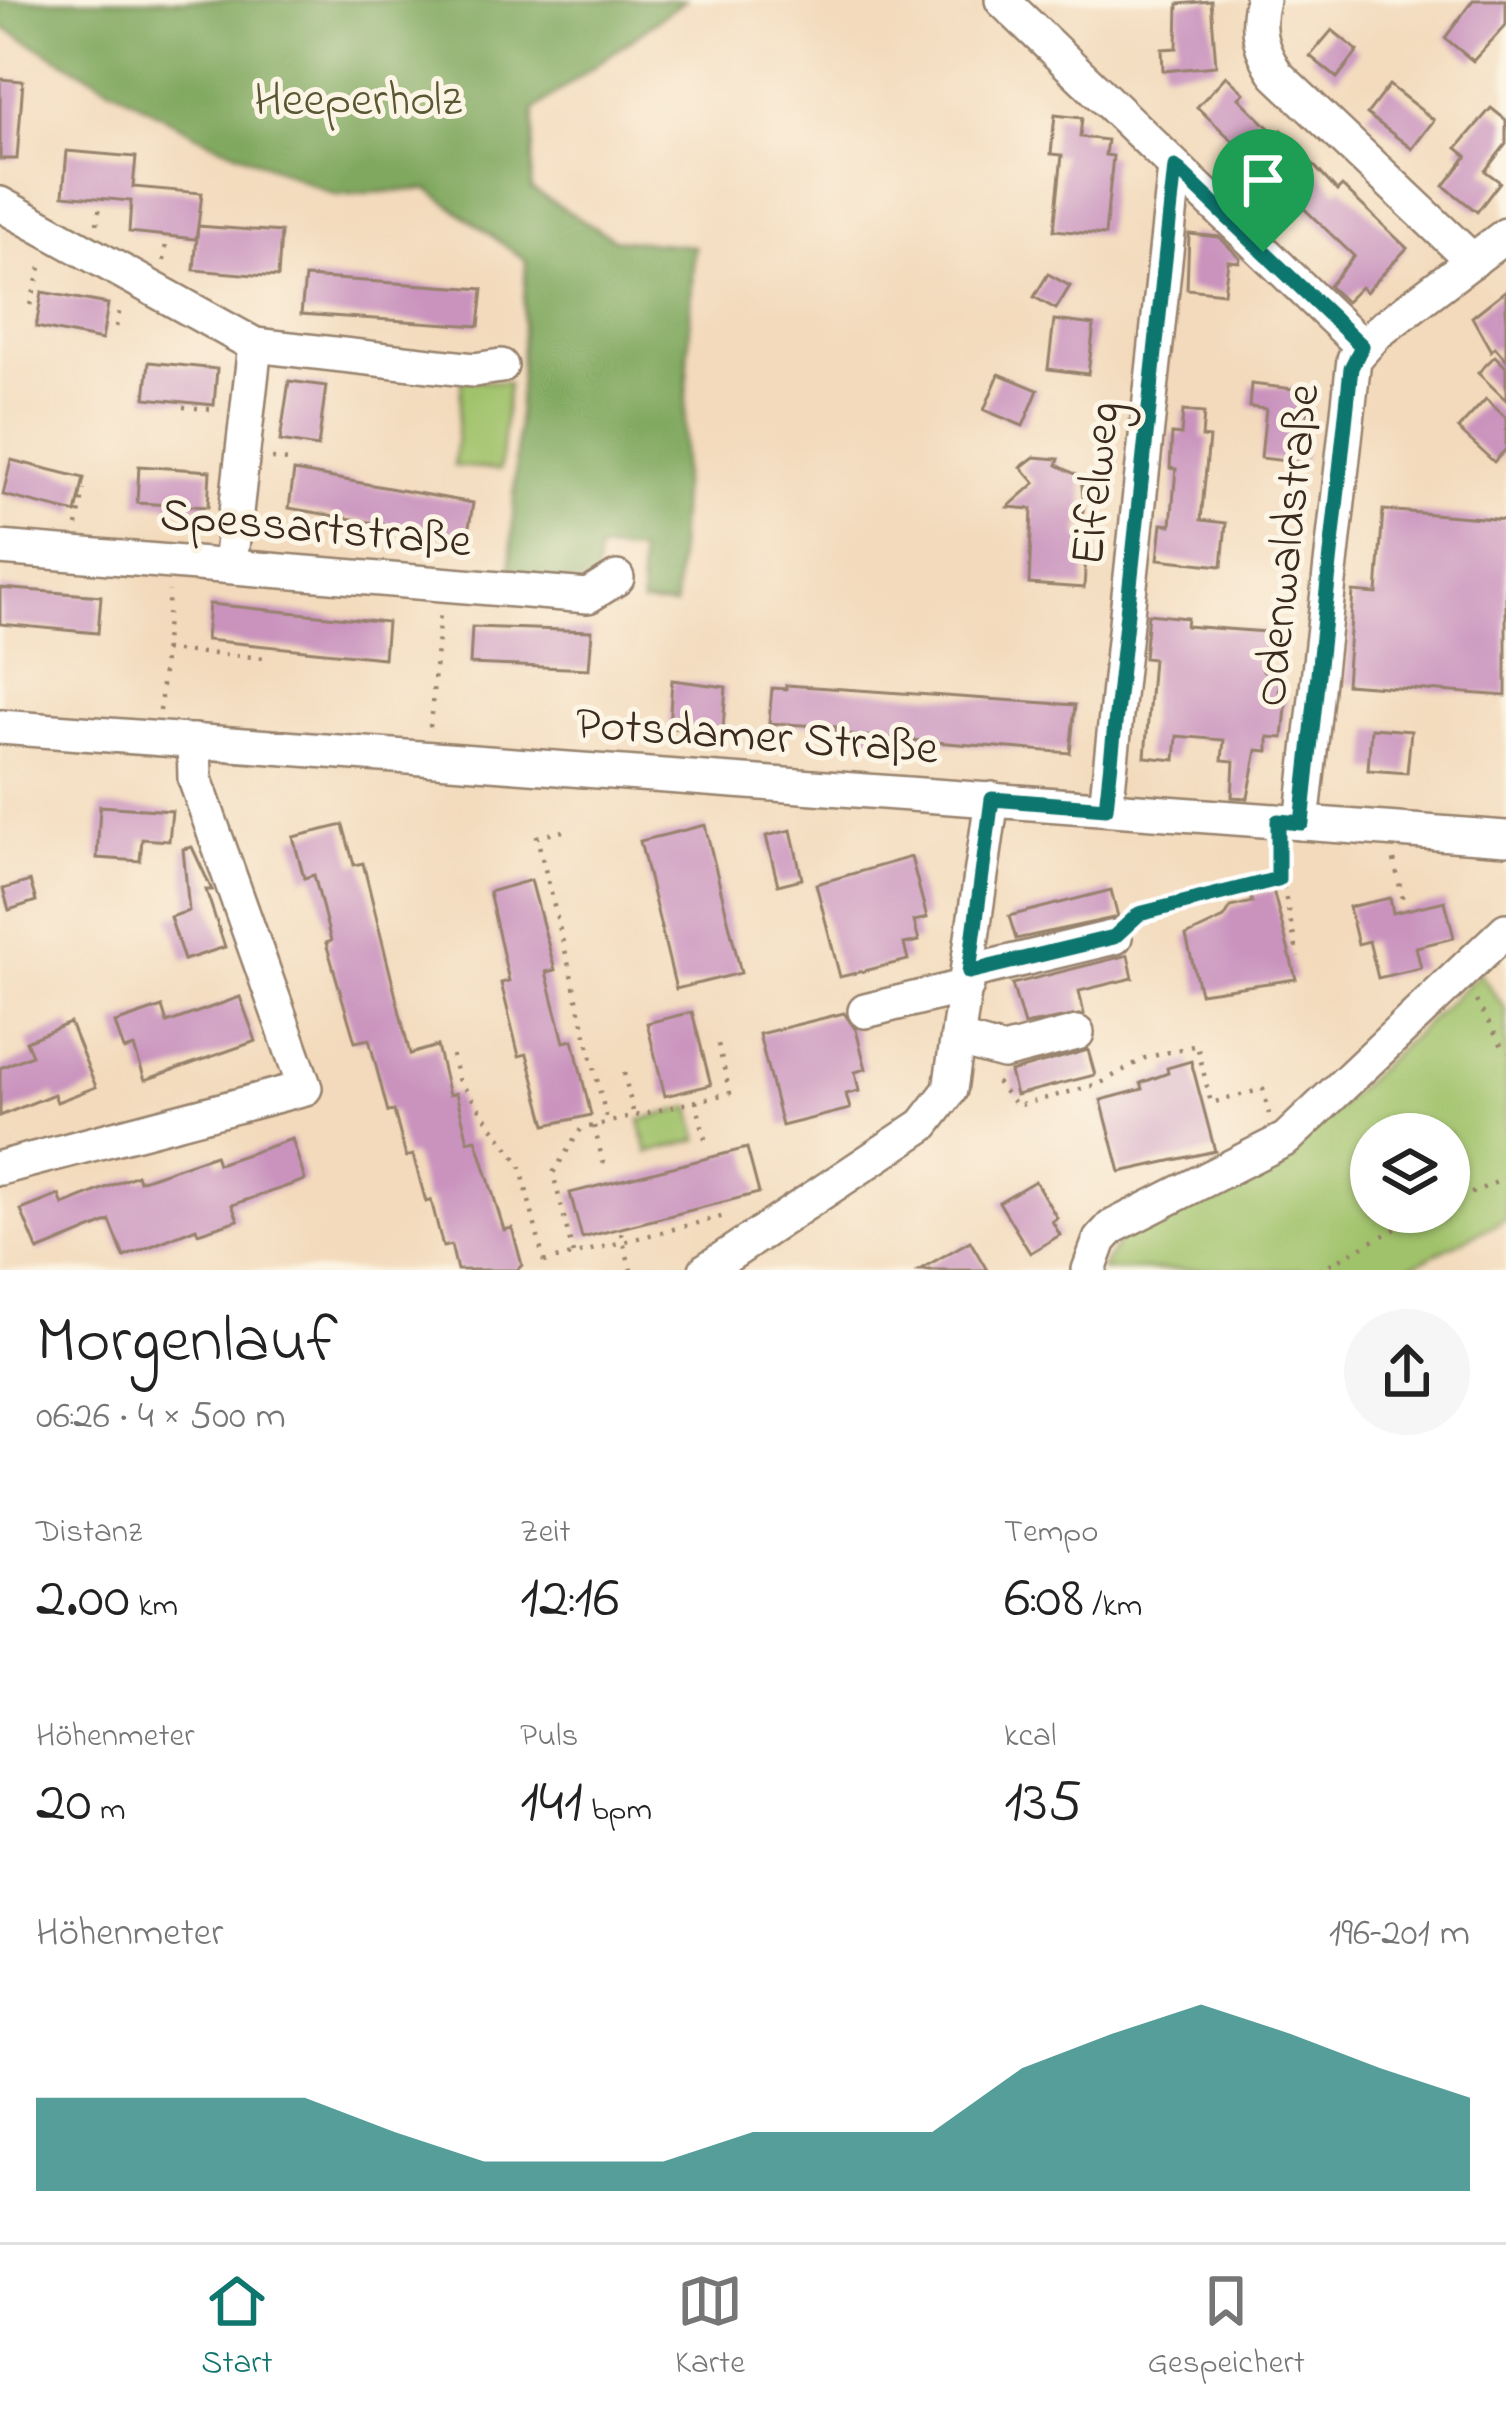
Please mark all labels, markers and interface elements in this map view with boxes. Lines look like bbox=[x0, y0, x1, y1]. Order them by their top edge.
park label: Heeperholz bbox=[254, 67, 463, 137]
pin bbox=[1212, 129, 1314, 252]
icon: arrive bbox=[1230, 147, 1296, 213]
street label: Odenwaldstraße bbox=[1237, 380, 1341, 710]
street label: Eifelweg bbox=[1055, 398, 1142, 569]
street label: Spessartstraße bbox=[157, 482, 475, 578]
street label: Potsdamer Straße bbox=[573, 690, 941, 786]
map controls bbox=[1350, 1113, 1470, 1233]
button: layers bbox=[1350, 1113, 1470, 1233]
text: Morgenlauf bbox=[36, 1296, 338, 1392]
button: share bbox=[1344, 1309, 1470, 1435]
text: 06:26 · 4 × 500 m bbox=[36, 1389, 286, 1446]
text: Distanz bbox=[36, 1509, 142, 1557]
text: Zeit bbox=[520, 1509, 571, 1557]
text: Tempo bbox=[1004, 1509, 1098, 1557]
text: 2.00 bbox=[36, 1557, 130, 1644]
text: 12:16 bbox=[520, 1557, 619, 1644]
text: 6:08 bbox=[1004, 1557, 1084, 1644]
text: km bbox=[130, 1583, 178, 1631]
text: /km bbox=[1084, 1583, 1142, 1631]
text: Höhenmeter bbox=[36, 1713, 195, 1761]
text: Puls bbox=[520, 1713, 578, 1761]
text: kcal bbox=[1004, 1713, 1056, 1761]
text: 20 bbox=[36, 1761, 92, 1848]
text: 141 bbox=[520, 1761, 583, 1848]
text: 135 bbox=[1004, 1761, 1082, 1848]
text: m bbox=[92, 1787, 126, 1835]
text: bpm bbox=[583, 1787, 652, 1835]
text: Höhenmeter bbox=[36, 1906, 223, 1963]
text: 196–201 m bbox=[1329, 1906, 1470, 1963]
tab: Start bbox=[201, 2268, 273, 2388]
tab: Karte bbox=[675, 2268, 745, 2388]
tab: Gespeichert bbox=[1147, 2268, 1305, 2388]

